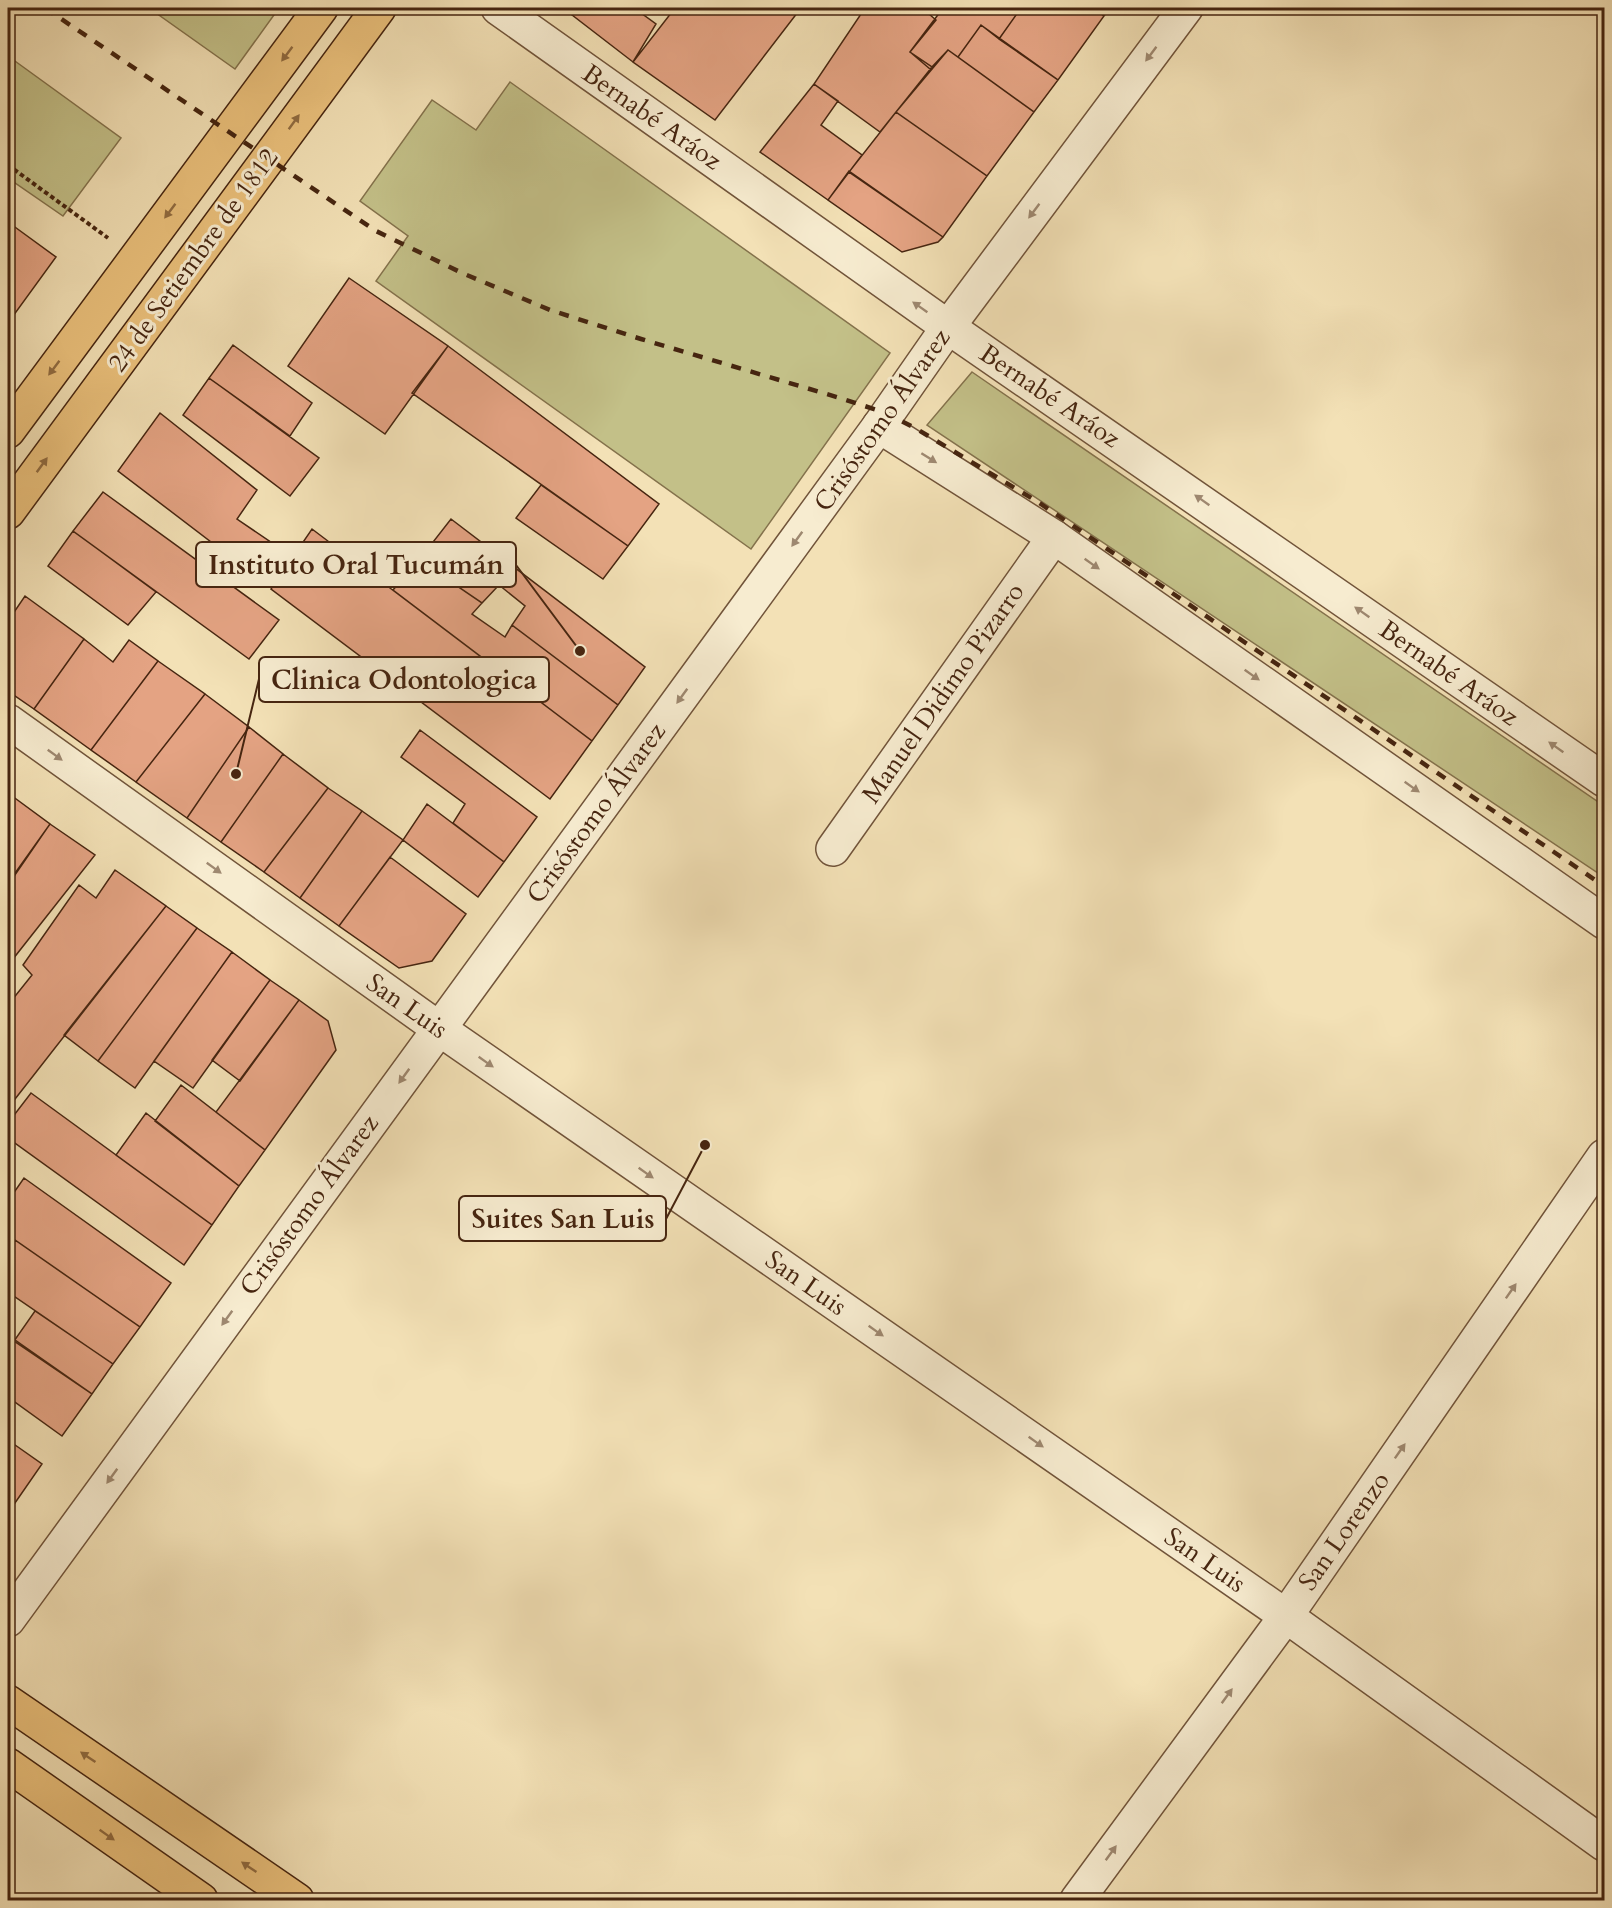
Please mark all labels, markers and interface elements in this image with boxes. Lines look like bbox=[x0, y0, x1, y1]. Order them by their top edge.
one-way arrow bbox=[1145, 46, 1157, 62]
one-way arrow bbox=[281, 47, 293, 62]
street label: Bernabé Aráoz bbox=[575, 56, 729, 178]
one-way arrow bbox=[288, 114, 300, 129]
street label: 24 de Setiembre de 1812 bbox=[100, 141, 286, 379]
one-way arrow bbox=[164, 203, 177, 219]
one-way arrow bbox=[1029, 203, 1041, 218]
one-way arrow bbox=[912, 301, 928, 313]
street label: Crisóstomo Álvarez bbox=[806, 321, 958, 518]
street label: Bernabé Aráoz bbox=[973, 336, 1128, 456]
one-way arrow bbox=[48, 359, 60, 375]
one-way arrow bbox=[920, 452, 937, 463]
one-way arrow bbox=[36, 458, 48, 474]
one-way arrow bbox=[1194, 494, 1210, 506]
one-way arrow bbox=[791, 530, 803, 546]
callout: Instituto Oral Tucumán bbox=[196, 542, 516, 587]
text: Instituto Oral Tucumán bbox=[208, 547, 504, 584]
one-way arrow bbox=[1084, 558, 1100, 570]
street label: Manuel Didimo Pizarro bbox=[854, 576, 1032, 810]
one-way arrow bbox=[1354, 606, 1370, 618]
street label: Bernabé Aráoz bbox=[1372, 612, 1526, 734]
callout: Clinica Odontologica bbox=[259, 657, 549, 702]
text: Clinica Odontologica bbox=[271, 662, 538, 699]
one-way arrow bbox=[1244, 669, 1260, 680]
one-way arrow bbox=[676, 688, 688, 703]
street label: Crisóstomo Álvarez bbox=[518, 715, 674, 911]
one-way arrow bbox=[1549, 741, 1565, 753]
one-way arrow bbox=[47, 749, 63, 761]
one-way arrow bbox=[1403, 781, 1419, 793]
one-way arrow bbox=[205, 862, 221, 874]
street label: San Luis bbox=[359, 965, 455, 1047]
one-way arrow bbox=[478, 1056, 494, 1067]
one-way arrow bbox=[398, 1068, 410, 1083]
street label: Crisóstomo Álvarez bbox=[231, 1107, 387, 1303]
one-way arrow bbox=[638, 1167, 654, 1179]
callout: Suites San Luis bbox=[459, 1196, 666, 1241]
text: Suites San Luis bbox=[472, 1201, 654, 1238]
street label: San Luis bbox=[758, 1242, 854, 1324]
one-way arrow bbox=[1505, 1283, 1516, 1299]
one-way arrow bbox=[221, 1310, 233, 1326]
one-way arrow bbox=[867, 1325, 883, 1337]
one-way arrow bbox=[1028, 1436, 1044, 1447]
one-way arrow bbox=[1394, 1444, 1406, 1460]
street label: San Lorenzo bbox=[1290, 1465, 1398, 1597]
one-way arrow bbox=[106, 1467, 118, 1483]
street label: San Luis bbox=[1157, 1519, 1253, 1601]
one-way arrow bbox=[1220, 1689, 1232, 1704]
one-way arrow bbox=[81, 1751, 97, 1763]
one-way arrow bbox=[99, 1829, 115, 1841]
one-way arrow bbox=[1105, 1846, 1117, 1861]
one-way arrow bbox=[241, 1862, 257, 1873]

